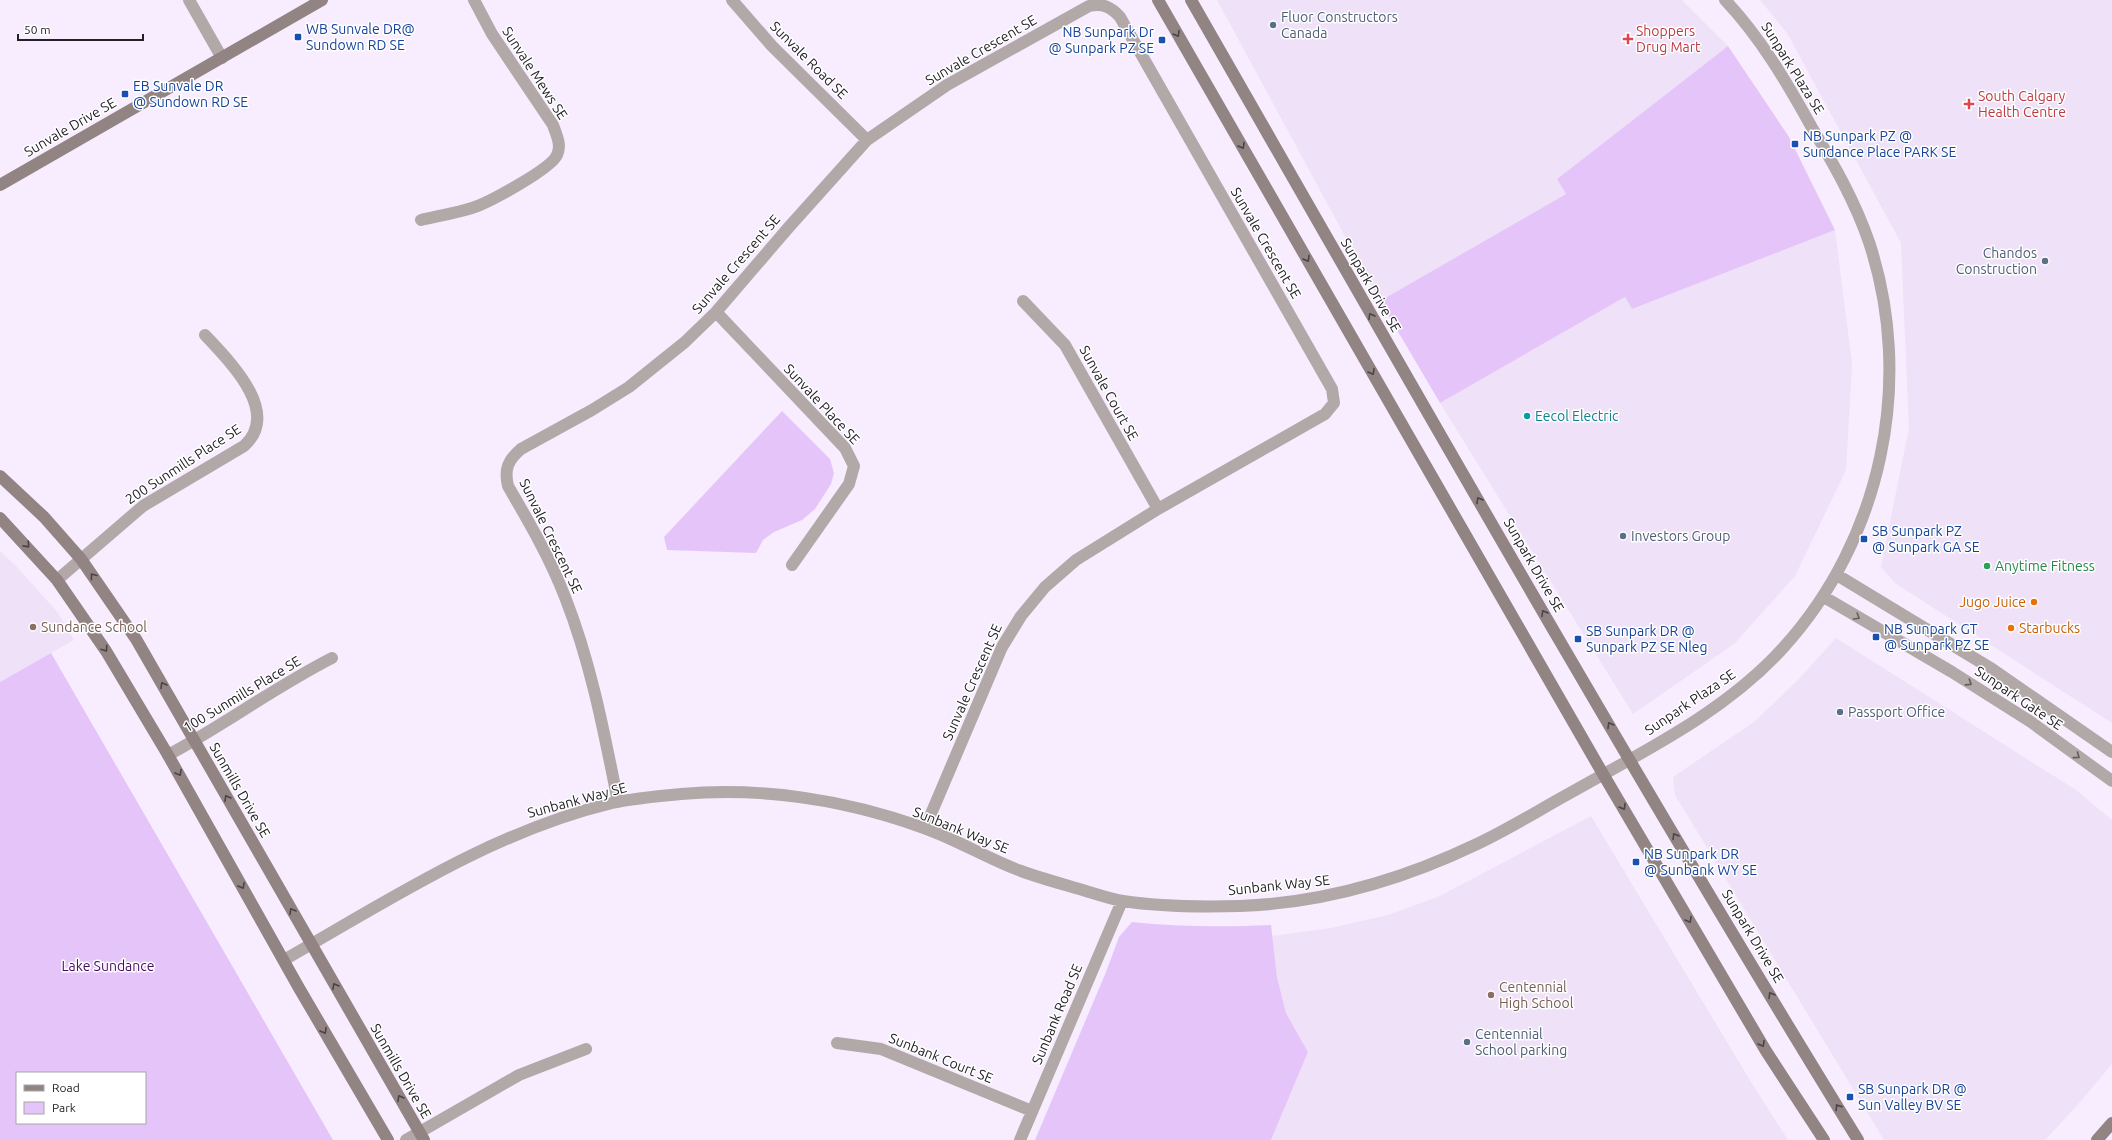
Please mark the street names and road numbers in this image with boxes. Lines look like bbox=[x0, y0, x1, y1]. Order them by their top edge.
street label: Sunvale Crescent SE bbox=[923, 12, 1040, 88]
street label: Sunvale Road SE bbox=[767, 18, 851, 102]
street label: Sunpark Plaza SE bbox=[1758, 19, 1828, 117]
street label: Sunvale Mews SE bbox=[499, 24, 571, 122]
street label: Sunvale Drive SE bbox=[21, 94, 119, 160]
street label: Sunvale Crescent SE bbox=[1228, 185, 1304, 302]
street label: Sunvale Crescent SE bbox=[689, 211, 783, 317]
street label: Sunpark Drive SE bbox=[1338, 235, 1404, 335]
street label: Sunvale Court SE bbox=[1076, 343, 1142, 443]
street label: Sunvale Place SE bbox=[781, 361, 863, 448]
street label: 200 Sunmills Place SE bbox=[122, 421, 244, 507]
street label: Sunvale Crescent SE bbox=[516, 476, 586, 596]
street label: Sunpark Drive SE bbox=[1501, 515, 1567, 615]
street label: Sunvale Crescent SE bbox=[939, 621, 1005, 743]
street label: 100 Sunmills Place SE bbox=[180, 653, 304, 735]
street label: Sunpark Gate SE bbox=[1972, 663, 2066, 733]
street label: Sunpark Plaza SE bbox=[1642, 666, 1738, 738]
street label: Sunmills Drive SE bbox=[206, 740, 274, 840]
street label: Sunbank Way SE bbox=[526, 779, 628, 821]
street label: Sunbank Way SE bbox=[911, 803, 1011, 857]
street label: Sunbank Way SE bbox=[1227, 872, 1331, 898]
street label: Sunpark Drive SE bbox=[1719, 887, 1787, 986]
street label: Sunbank Road SE bbox=[1029, 961, 1085, 1067]
street label: Sunmills Drive SE bbox=[367, 1021, 435, 1121]
street label: Sunbank Court SE bbox=[887, 1030, 996, 1086]

